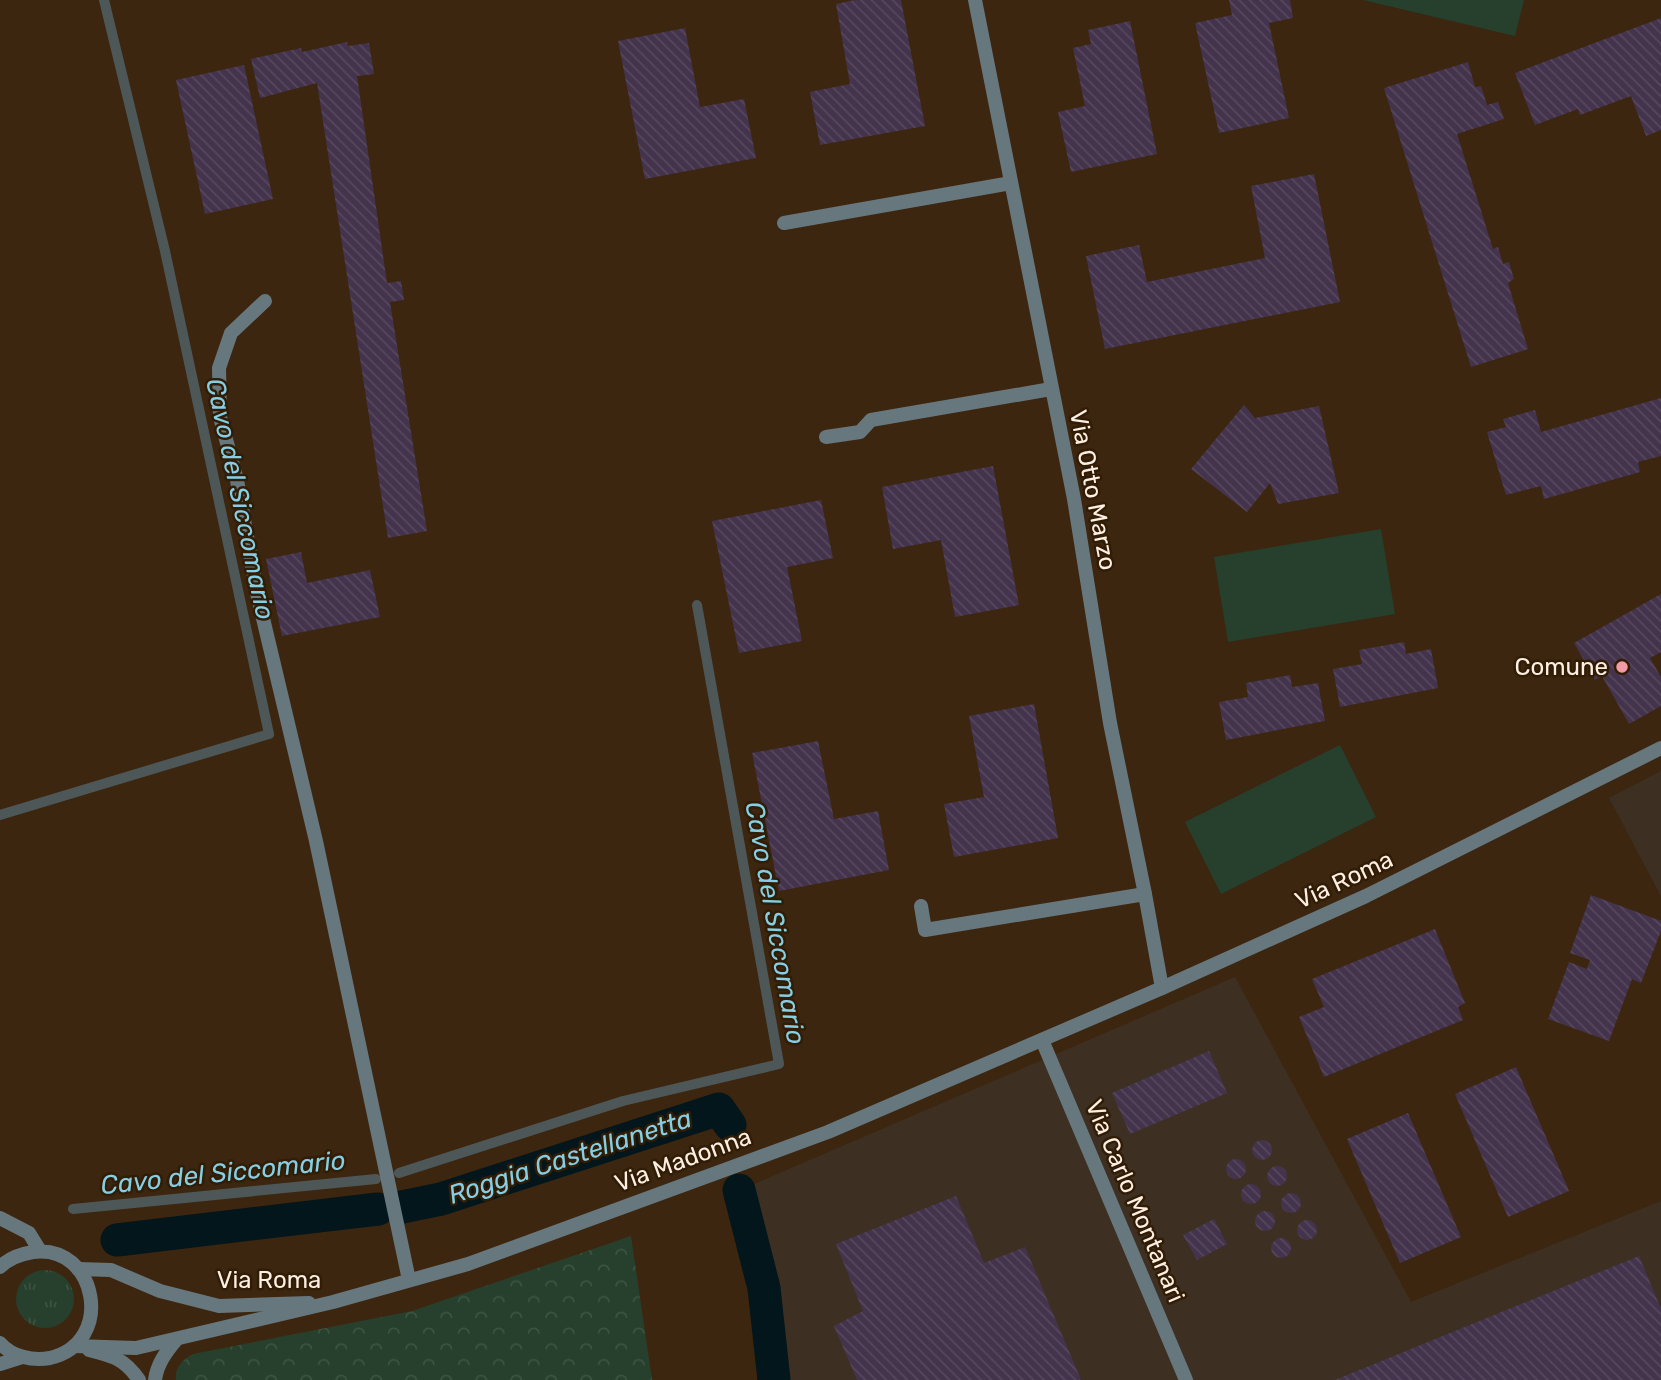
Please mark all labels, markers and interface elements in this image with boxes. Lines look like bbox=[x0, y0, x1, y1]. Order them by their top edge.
water label: Cavo del Siccomario bbox=[199, 375, 281, 623]
street label: Via Otto Marzo bbox=[1064, 408, 1122, 572]
place label: Comune bbox=[1514, 653, 1608, 681]
marker: Comune bbox=[1614, 659, 1630, 675]
water label: Cavo del Siccomario bbox=[738, 799, 812, 1047]
street label: Via Roma bbox=[1291, 845, 1397, 915]
street label: Via Carlo Montanari bbox=[1080, 1096, 1190, 1306]
water label: Roggia Castellanetta bbox=[444, 1103, 696, 1211]
street label: Via Madonna bbox=[611, 1122, 755, 1198]
water label: Cavo del Siccomario bbox=[99, 1145, 347, 1201]
street label: Via Roma bbox=[217, 1266, 321, 1294]

